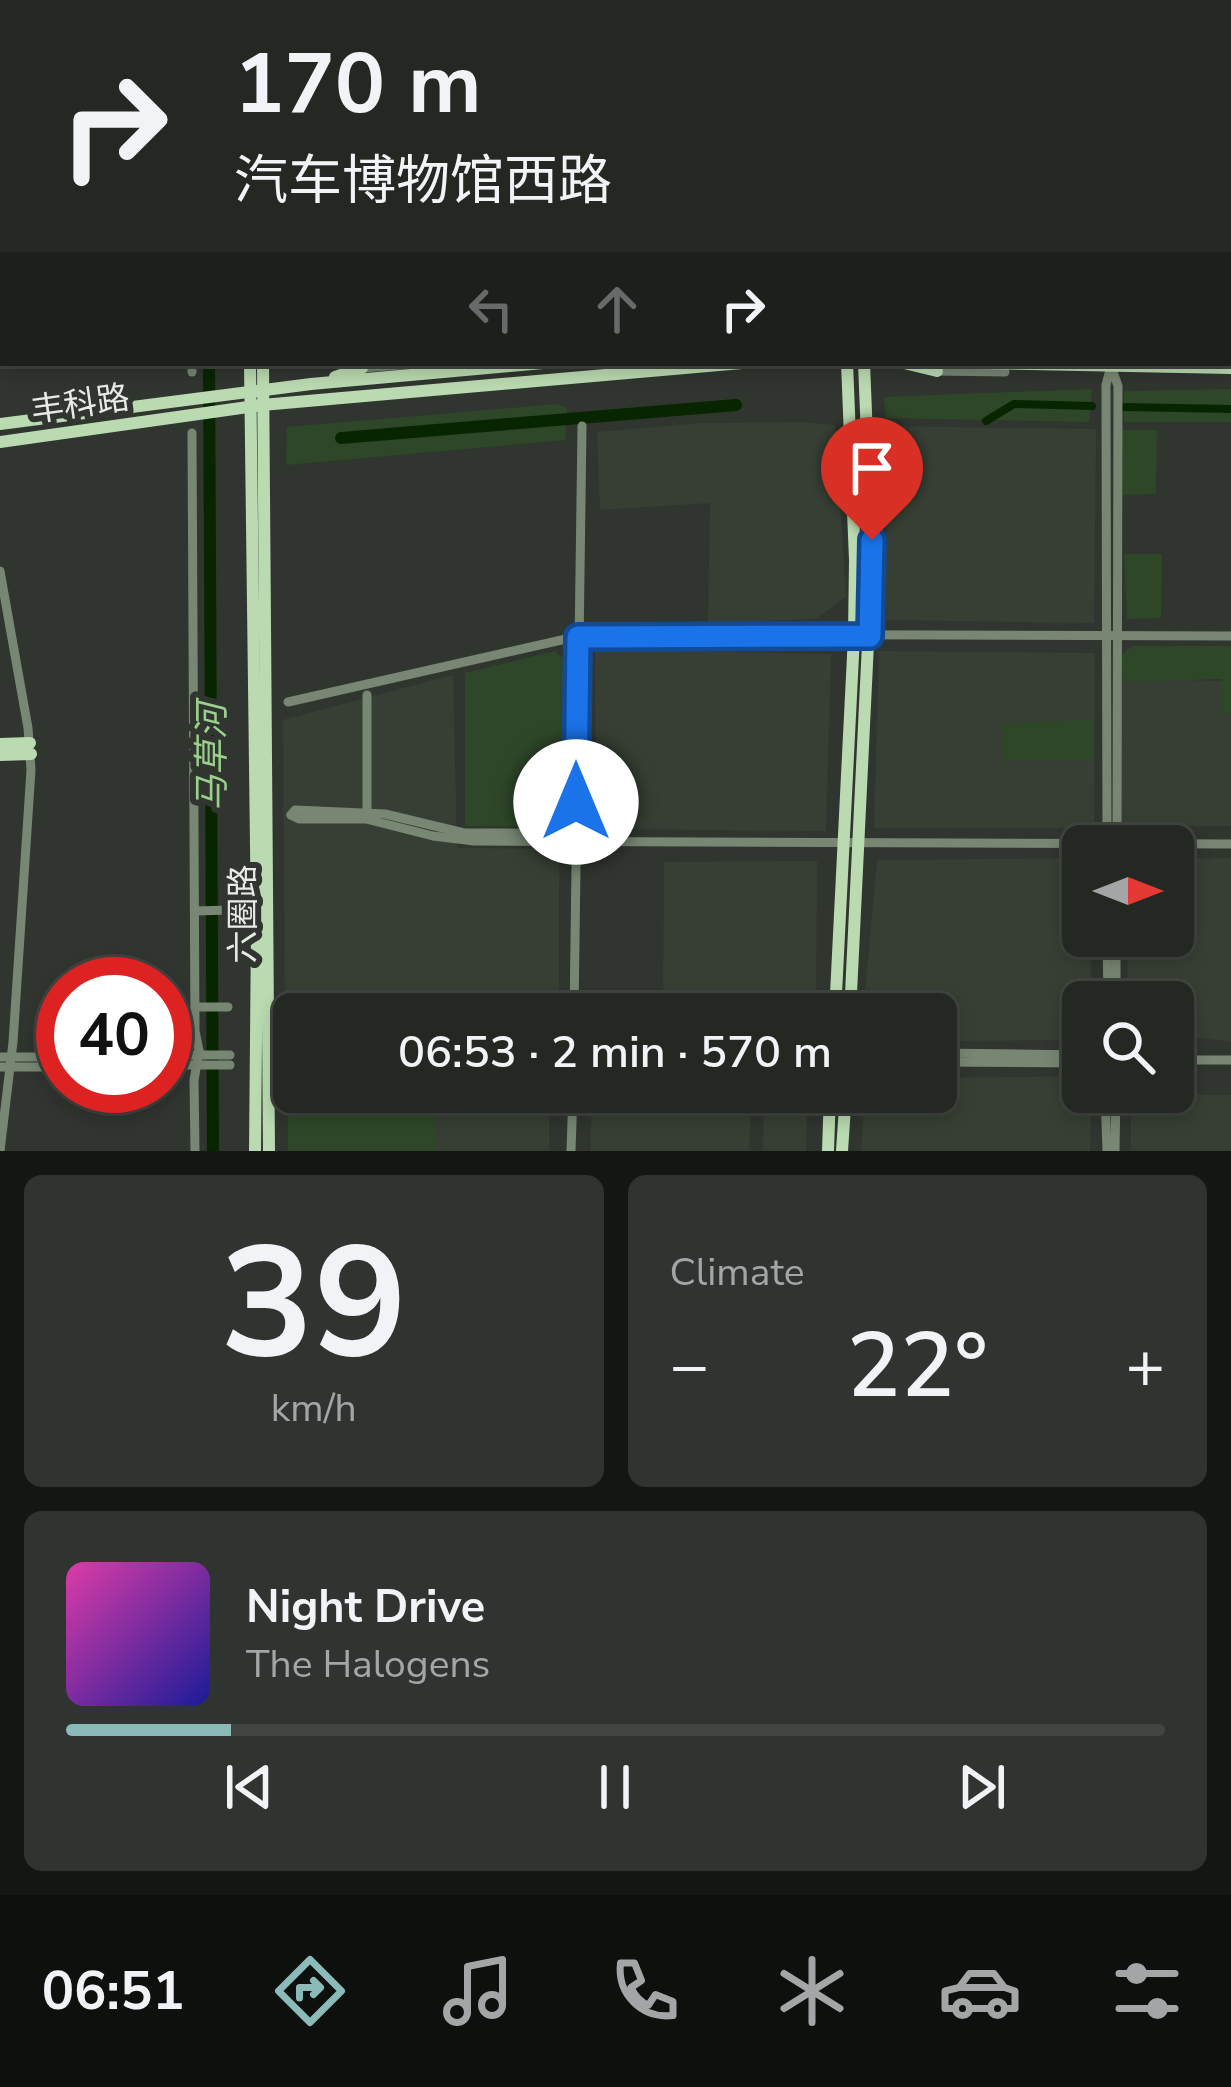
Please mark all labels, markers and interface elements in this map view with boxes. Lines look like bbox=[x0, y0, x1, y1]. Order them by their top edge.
text: 170 m bbox=[234, 27, 482, 142]
icon: right bbox=[36, 48, 192, 204]
text: 汽车博物馆西路 bbox=[234, 144, 612, 218]
icon: left bbox=[458, 276, 524, 342]
icon: ahead bbox=[584, 276, 650, 342]
icon: right bbox=[710, 276, 776, 342]
street label: 丰科路 bbox=[28, 375, 132, 434]
pin bbox=[821, 417, 923, 540]
icon: arrive bbox=[839, 435, 905, 501]
water label: 马草河 bbox=[188, 697, 237, 811]
position arrow bbox=[513, 739, 639, 865]
north arrow bbox=[1062, 825, 1194, 957]
map controls bbox=[1062, 825, 1194, 1113]
street label: 六圈路 bbox=[221, 865, 266, 964]
speed limit sign: 40 bbox=[36, 957, 192, 1113]
button: search bbox=[1062, 981, 1194, 1113]
text: 06:53 · 2 min · 570 m bbox=[398, 1022, 832, 1083]
text: 39 bbox=[220, 1197, 407, 1410]
text: Climate bbox=[670, 1246, 805, 1299]
text: 22° bbox=[846, 1305, 988, 1428]
text: − bbox=[670, 1321, 709, 1411]
text: + bbox=[1125, 1321, 1165, 1411]
text: km/h bbox=[271, 1382, 357, 1435]
text: Night Drive bbox=[246, 1577, 485, 1638]
text: The Halogens bbox=[246, 1638, 490, 1691]
icon: previous bbox=[216, 1754, 282, 1820]
icon: pause bbox=[582, 1754, 648, 1820]
icon: next bbox=[949, 1754, 1015, 1820]
icon: directions bbox=[268, 1949, 352, 2033]
icon: music bbox=[436, 1949, 520, 2033]
icon: phone bbox=[603, 1949, 687, 2033]
icon: climate bbox=[770, 1949, 854, 2033]
icon: car bbox=[938, 1949, 1022, 2033]
icon: filters bbox=[1105, 1949, 1189, 2033]
text: 06:51 bbox=[42, 1954, 185, 2028]

